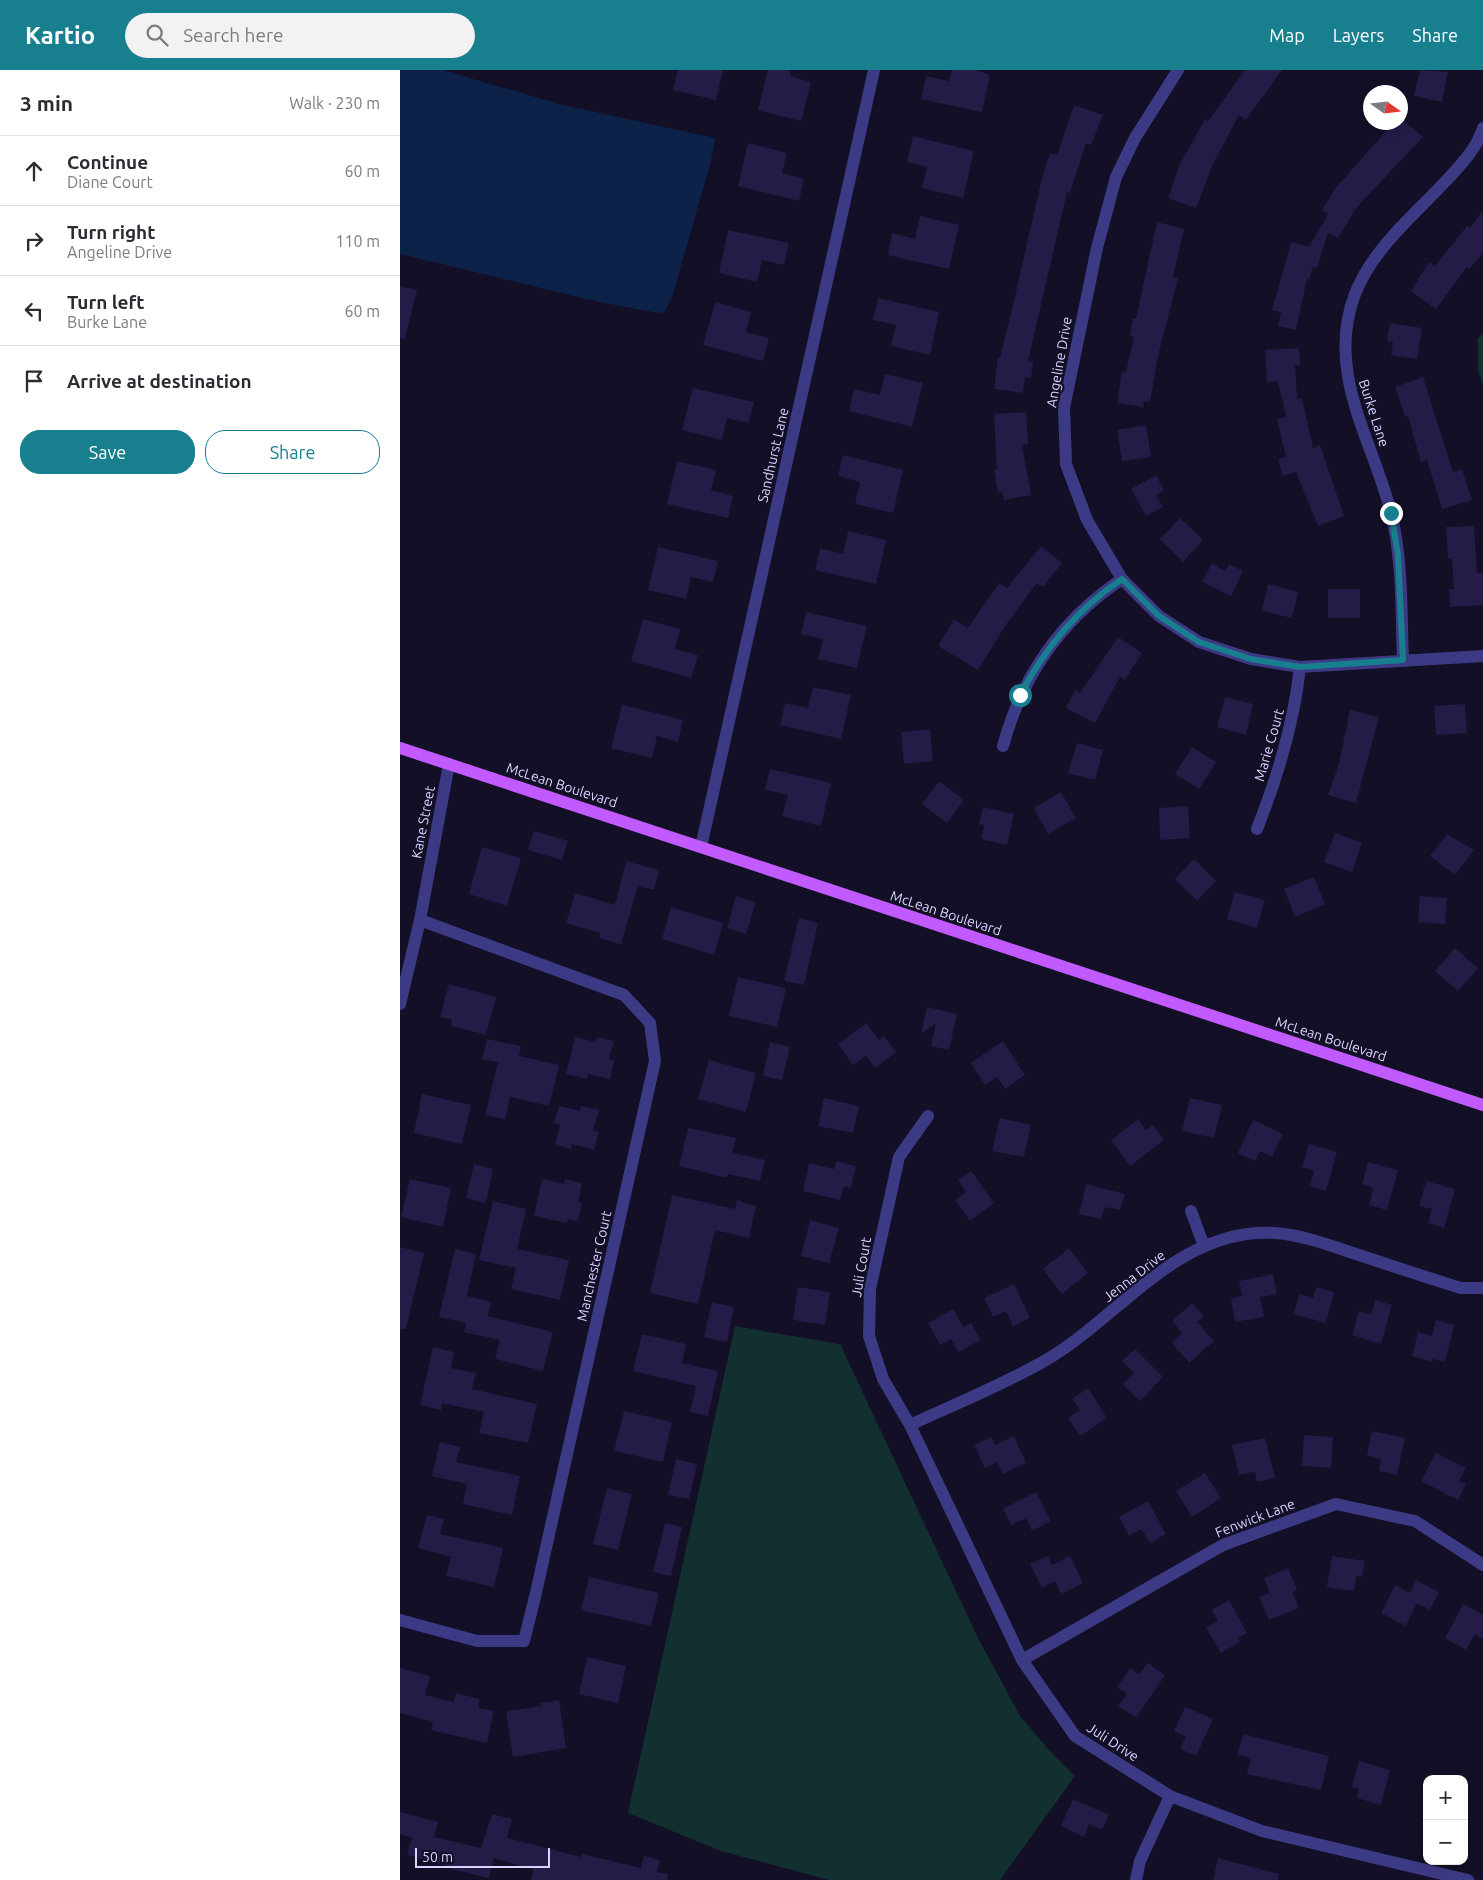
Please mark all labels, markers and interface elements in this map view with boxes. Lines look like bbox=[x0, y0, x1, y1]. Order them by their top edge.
search box bbox=[125, 13, 475, 58]
icon: search bbox=[143, 21, 171, 49]
text: Kartio bbox=[25, 22, 95, 49]
text: Search here bbox=[183, 24, 284, 46]
text: Map bbox=[1269, 25, 1305, 45]
text: Layers bbox=[1333, 25, 1384, 45]
text: Share bbox=[1412, 25, 1458, 45]
north arrow bbox=[1363, 85, 1408, 130]
text: 3 min bbox=[20, 91, 73, 115]
text: Walk · 230 m bbox=[289, 94, 380, 112]
text: Continue bbox=[67, 151, 148, 173]
icon: ahead bbox=[20, 157, 48, 185]
text: 60 m bbox=[344, 162, 380, 180]
text: Diane Court bbox=[67, 173, 153, 191]
text: Turn right bbox=[67, 221, 155, 243]
icon: right bbox=[20, 227, 48, 255]
text: 110 m bbox=[335, 232, 380, 250]
text: Angeline Drive bbox=[67, 243, 172, 261]
text: Turn left bbox=[67, 291, 145, 313]
icon: left bbox=[20, 297, 48, 325]
text: 60 m bbox=[344, 302, 380, 320]
text: Burke Lane bbox=[67, 313, 147, 331]
street label: Angeline Drive bbox=[1043, 315, 1075, 409]
icon: arrive bbox=[20, 367, 48, 395]
text: Arrive at destination bbox=[67, 370, 252, 392]
street label: Burke Lane bbox=[1356, 377, 1392, 449]
street label: Sandhurst Lane bbox=[754, 406, 792, 504]
button: Save bbox=[20, 430, 195, 474]
button: Share bbox=[205, 430, 380, 474]
route end bbox=[1380, 502, 1403, 525]
route start bbox=[1009, 684, 1032, 707]
street label: Marie Court bbox=[1251, 706, 1287, 783]
street label: McLean Boulevard bbox=[504, 759, 620, 811]
street label: Kane Street bbox=[408, 784, 438, 860]
street label: McLean Boulevard bbox=[888, 887, 1004, 939]
street label: McLean Boulevard bbox=[1273, 1013, 1389, 1065]
street label: Manchester Court bbox=[574, 1209, 615, 1323]
street label: Juli Court bbox=[848, 1235, 874, 1298]
street label: Jenna Drive bbox=[1100, 1247, 1168, 1305]
street label: Fenwick Lane bbox=[1213, 1495, 1297, 1541]
street label: Juli Drive bbox=[1084, 1719, 1142, 1765]
map controls bbox=[1423, 1775, 1468, 1865]
button: + bbox=[1423, 1775, 1468, 1820]
button: − bbox=[1423, 1820, 1468, 1865]
scale bar bbox=[415, 1845, 550, 1868]
text: 50 m bbox=[422, 1849, 453, 1865]

